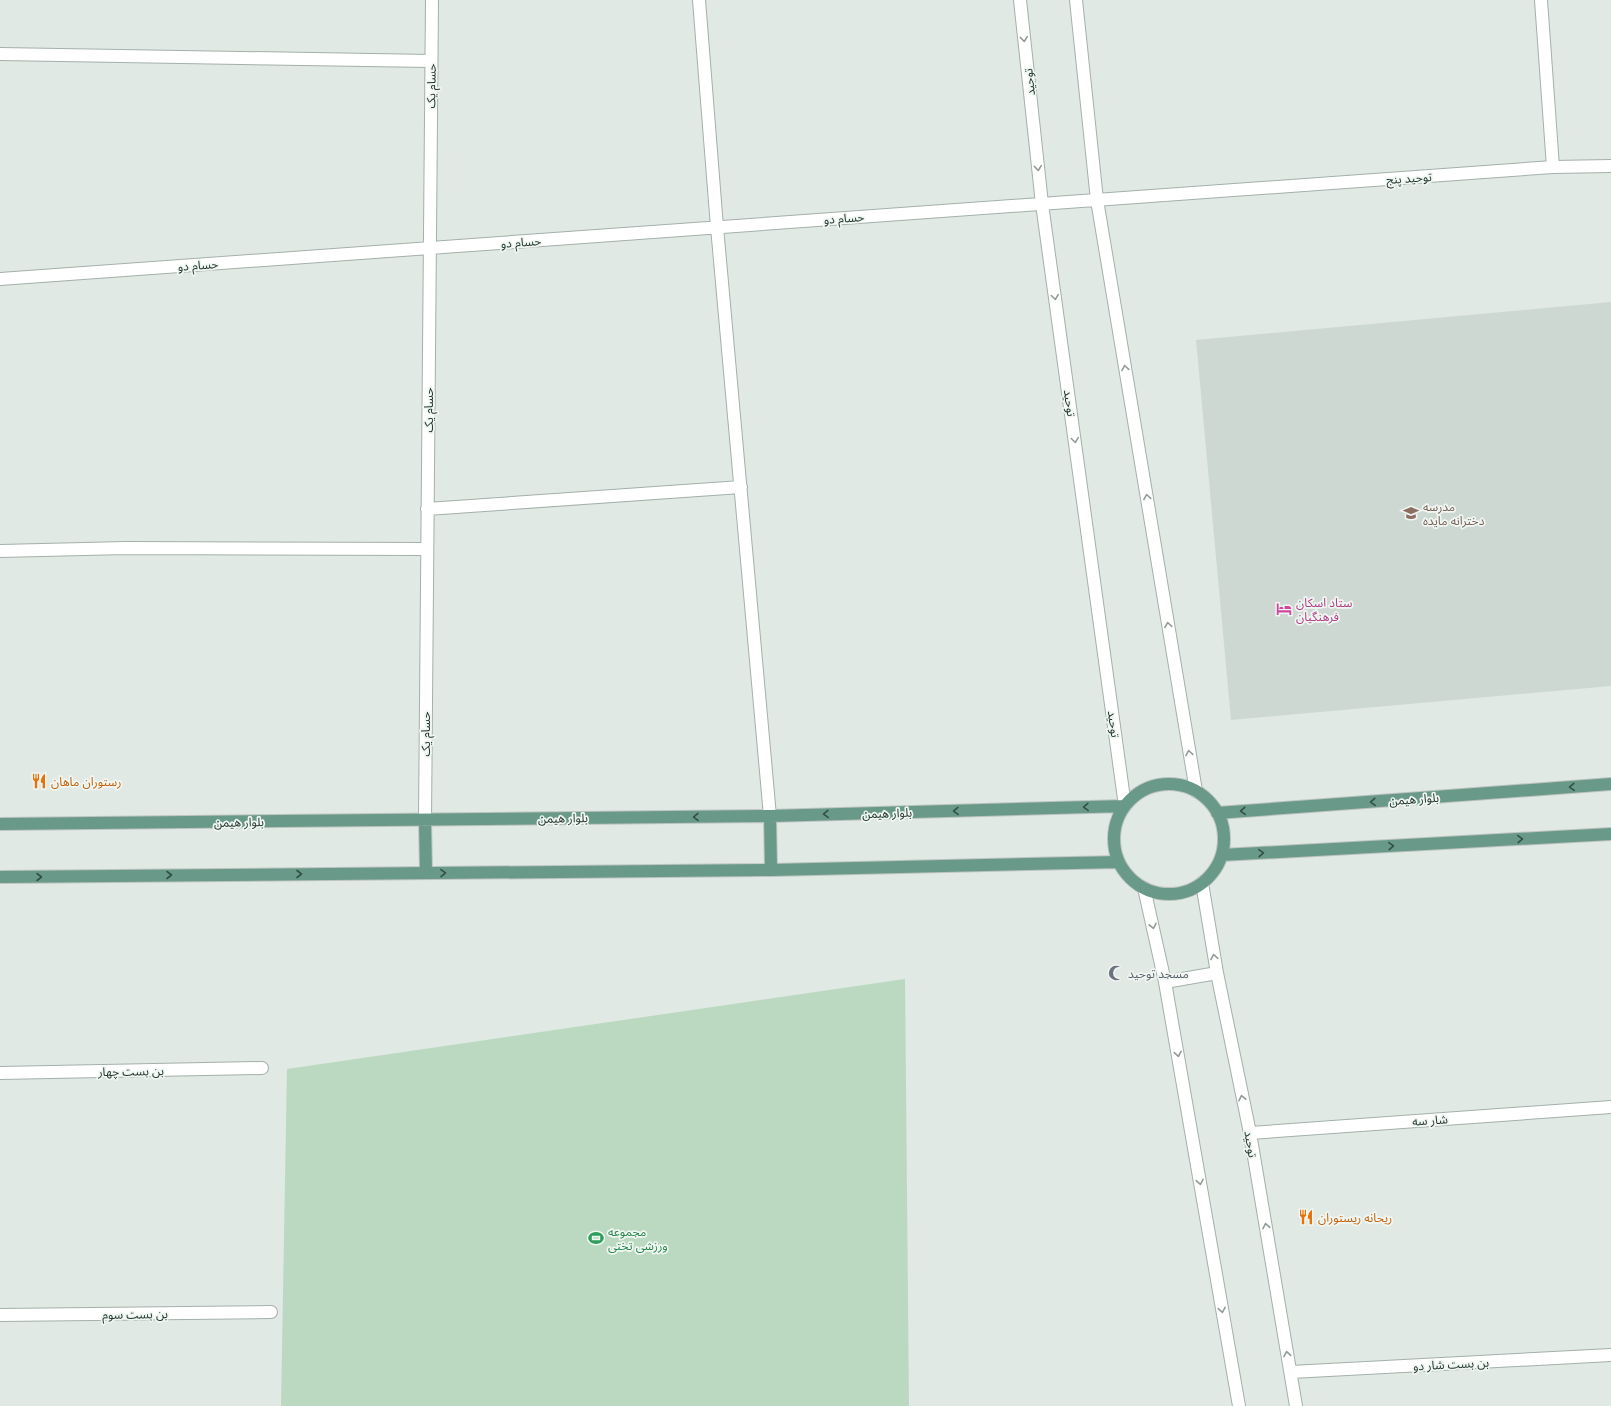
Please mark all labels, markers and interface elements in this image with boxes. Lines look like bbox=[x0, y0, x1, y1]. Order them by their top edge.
one-way arrow bbox=[1019, 36, 1028, 42]
street label: حسام یک bbox=[422, 63, 441, 109]
street label: توحید bbox=[1019, 67, 1039, 96]
one-way arrow bbox=[1034, 165, 1043, 171]
street label: توحید پنج bbox=[1386, 168, 1433, 189]
street label: حسام دو bbox=[823, 208, 865, 229]
street label: حسام دو bbox=[500, 232, 542, 253]
street label: حسام دو bbox=[177, 255, 219, 276]
one-way arrow bbox=[1050, 294, 1059, 300]
one-way arrow bbox=[1121, 365, 1130, 371]
street label: حسام یک bbox=[420, 388, 438, 432]
street label: توحید bbox=[1060, 388, 1080, 418]
one-way arrow bbox=[1070, 436, 1079, 443]
one-way arrow bbox=[1143, 493, 1151, 500]
place label: مدرسه دخترانه مایده bbox=[1423, 498, 1485, 529]
school or university icon: مدرسه دخترانه مایده bbox=[1402, 504, 1420, 522]
place label: ستاد اسکان فرهنگیان bbox=[1296, 594, 1352, 625]
hotel icon: ستاد اسکان فرهنگیان bbox=[1275, 600, 1293, 618]
one-way arrow bbox=[1164, 622, 1173, 628]
street label: توحید bbox=[1104, 709, 1124, 739]
street label: حسام یک bbox=[417, 712, 435, 756]
one-way arrow bbox=[1185, 750, 1194, 756]
restaurant icon: رستوران ماهان bbox=[30, 772, 48, 790]
place label: رستوران ماهان bbox=[51, 773, 121, 790]
one-way arrow bbox=[1569, 783, 1575, 792]
street label: بلوار هیمن bbox=[1388, 789, 1440, 809]
one-way arrow bbox=[1370, 797, 1376, 806]
one-way arrow bbox=[1083, 803, 1089, 811]
street label: بلوار هیمن bbox=[862, 804, 912, 822]
one-way arrow bbox=[953, 807, 959, 815]
one-way arrow bbox=[1240, 807, 1246, 816]
street label: بلوار هیمن bbox=[538, 809, 588, 827]
one-way arrow bbox=[823, 810, 829, 819]
street label: بلوار هیمن bbox=[214, 813, 264, 831]
one-way arrow bbox=[693, 813, 699, 821]
one-way arrow bbox=[1517, 835, 1523, 844]
one-way arrow bbox=[1388, 842, 1394, 850]
one-way arrow bbox=[1258, 848, 1264, 857]
one-way arrow bbox=[440, 869, 446, 877]
one-way arrow bbox=[296, 870, 302, 878]
one-way arrow bbox=[166, 871, 172, 880]
one-way arrow bbox=[36, 873, 42, 881]
one-way arrow bbox=[1148, 923, 1156, 929]
one-way arrow bbox=[1210, 953, 1219, 960]
mosque icon: مسجد توحید bbox=[1107, 964, 1125, 982]
place label: مسجد توحید bbox=[1128, 965, 1189, 982]
one-way arrow bbox=[1173, 1051, 1181, 1057]
street label: بن بست چهار bbox=[97, 1062, 164, 1080]
one-way arrow bbox=[1239, 1095, 1247, 1101]
street label: شار سه bbox=[1412, 1110, 1448, 1130]
street label: توحید bbox=[1240, 1129, 1262, 1159]
one-way arrow bbox=[1195, 1179, 1204, 1185]
restaurant icon: ریحانە ریستوران bbox=[1297, 1208, 1315, 1226]
place label: ریحانە ریستوران bbox=[1318, 1209, 1392, 1226]
place label: مجموعه ورزشی تختی bbox=[608, 1223, 668, 1254]
one-way arrow bbox=[1262, 1223, 1270, 1229]
sports icon: مجموعه ورزشی تختی bbox=[587, 1229, 605, 1247]
street label: بن بست سوم bbox=[102, 1305, 168, 1324]
one-way arrow bbox=[1218, 1307, 1226, 1313]
one-way arrow bbox=[1284, 1351, 1292, 1357]
street label: بن بست شار دو bbox=[1412, 1354, 1490, 1374]

